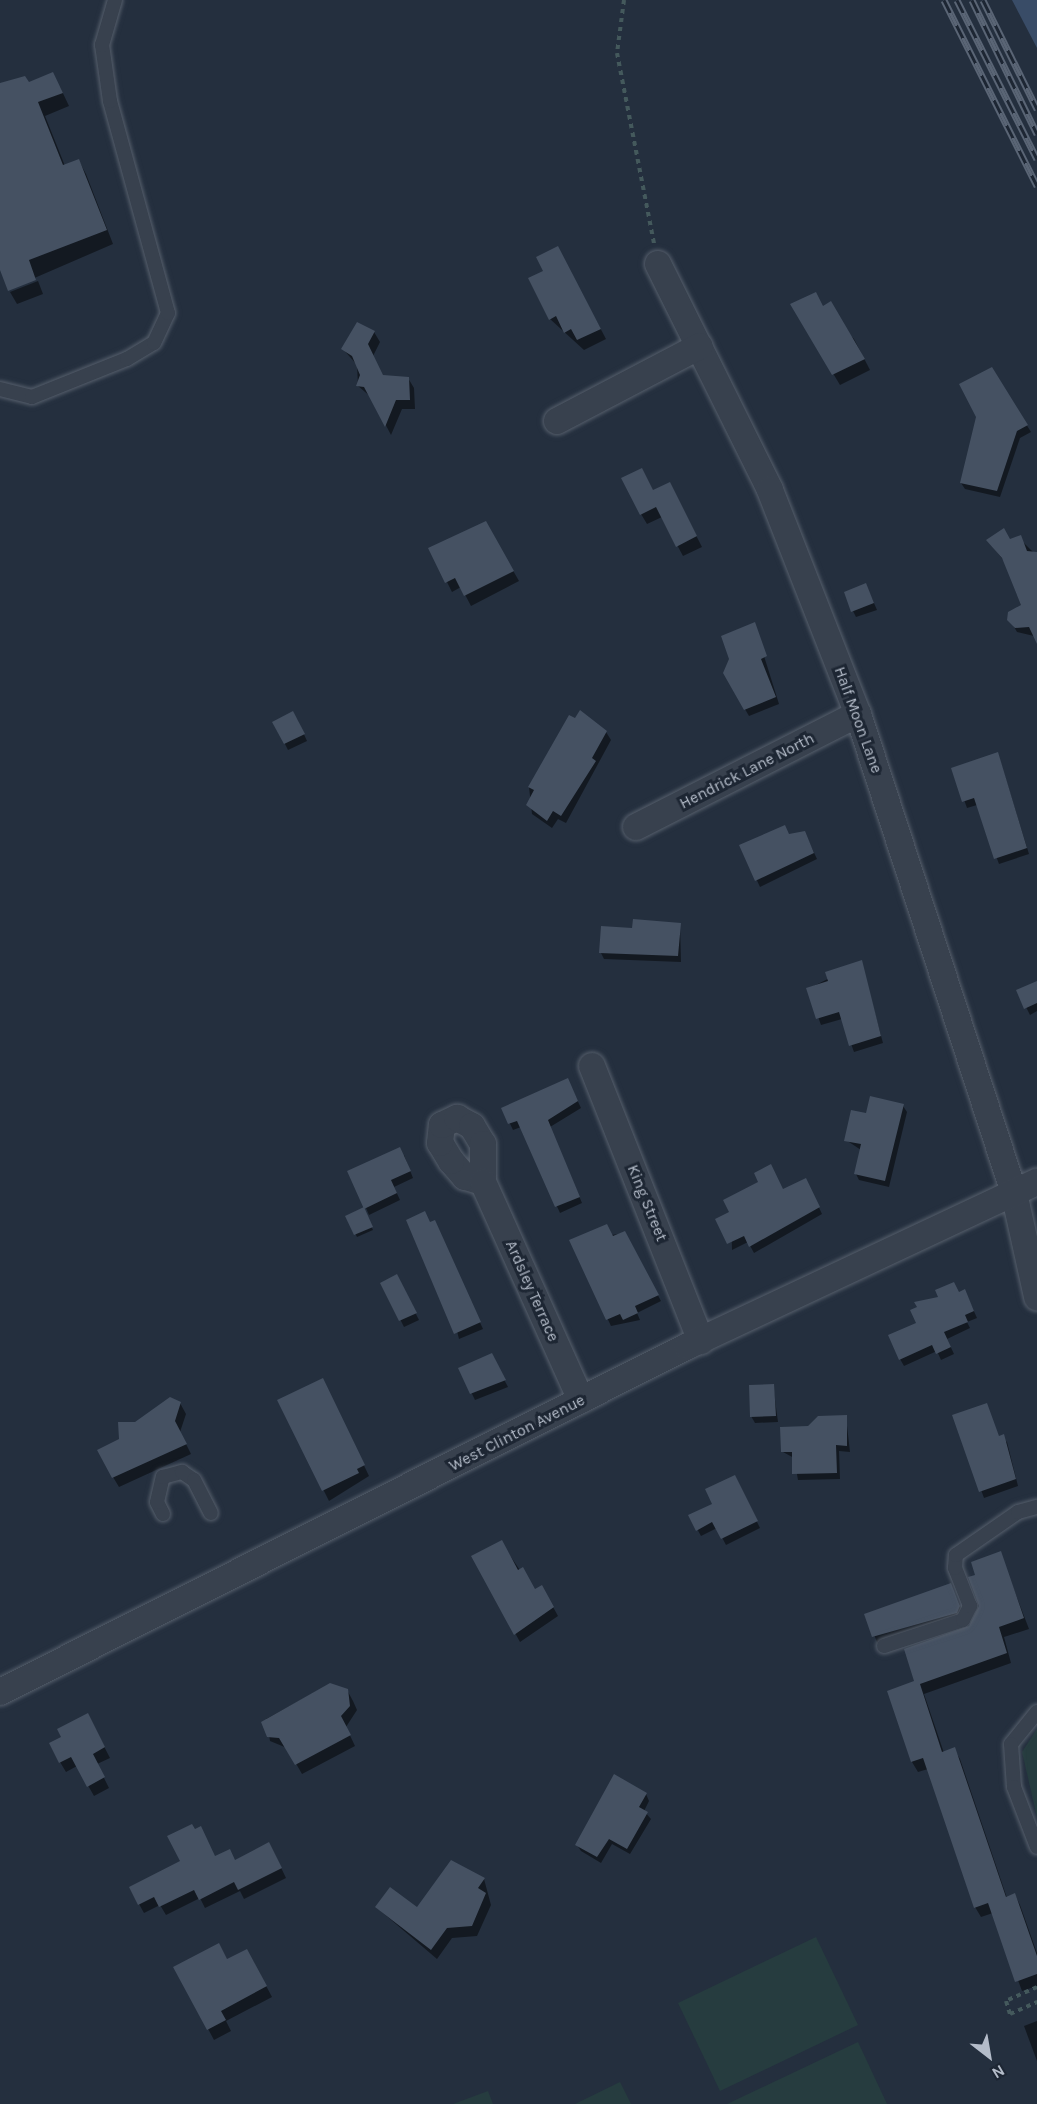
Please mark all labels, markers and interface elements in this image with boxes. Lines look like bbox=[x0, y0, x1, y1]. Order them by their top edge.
street label: Half Moon Lane bbox=[830, 664, 886, 776]
street label: Hendrick Lane North bbox=[676, 729, 818, 813]
street label: King Street bbox=[623, 1162, 671, 1244]
street label: Ardsley Terrace bbox=[501, 1237, 563, 1345]
street label: West Clinton Avenue bbox=[446, 1390, 588, 1476]
north arrow bbox=[959, 2026, 1019, 2086]
text: N bbox=[989, 2061, 1008, 2083]

